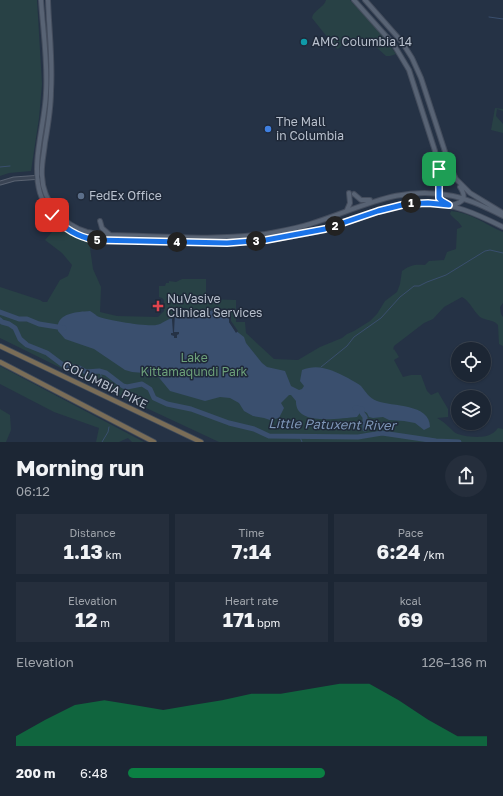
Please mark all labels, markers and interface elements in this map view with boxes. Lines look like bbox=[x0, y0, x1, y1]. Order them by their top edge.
place label: AMC Columbia 14 bbox=[312, 34, 412, 49]
marker: AMC Columbia 14 bbox=[299, 37, 309, 47]
place label: The Mall in Columbia bbox=[276, 114, 344, 143]
marker: The Mall in Columbia bbox=[263, 124, 273, 134]
pin bbox=[422, 152, 456, 186]
icon: arrive bbox=[428, 158, 450, 180]
place label: FedEx Office bbox=[89, 188, 162, 203]
marker: FedEx Office bbox=[76, 191, 86, 201]
pin: 1 bbox=[401, 193, 421, 213]
text: 1 bbox=[408, 196, 414, 209]
pin bbox=[35, 198, 69, 232]
icon: check bbox=[41, 204, 63, 226]
pin: 2 bbox=[325, 216, 345, 236]
text: 2 bbox=[332, 219, 338, 232]
pin: 5 bbox=[87, 230, 107, 250]
pin: 3 bbox=[246, 231, 266, 251]
pin: 4 bbox=[167, 232, 187, 252]
text: 5 bbox=[94, 233, 100, 246]
text: 3 bbox=[253, 234, 259, 247]
text: 4 bbox=[174, 235, 180, 248]
place label: NuVasive Clinical Services bbox=[167, 291, 262, 320]
marker: NuVasive Clinical Services bbox=[152, 300, 164, 312]
map controls bbox=[451, 342, 491, 430]
button: locate bbox=[451, 342, 491, 382]
park label: Lake Kittamaqundi Park bbox=[141, 350, 248, 379]
street label: COLUMBIA PIKE bbox=[60, 357, 150, 412]
button: layers bbox=[451, 390, 491, 430]
water label: Little Patuxent River bbox=[268, 415, 398, 433]
text: Morning run bbox=[16, 454, 144, 481]
button: share bbox=[445, 455, 487, 497]
text: 06:12 bbox=[16, 483, 50, 499]
text: Distance bbox=[69, 526, 116, 539]
text: Time bbox=[239, 526, 264, 539]
text: Pace bbox=[398, 526, 423, 539]
text: 1.13 bbox=[64, 539, 103, 563]
text: 7:14 bbox=[231, 539, 272, 563]
text: 6:24 bbox=[377, 539, 420, 563]
text: km bbox=[103, 548, 121, 561]
text: /km bbox=[420, 548, 444, 561]
text: Elevation bbox=[68, 594, 117, 607]
text: Heart rate bbox=[225, 594, 278, 607]
text: kcal bbox=[400, 594, 421, 607]
text: 12 bbox=[75, 607, 98, 631]
text: 171 bbox=[223, 607, 254, 631]
text: 69 bbox=[398, 607, 423, 631]
text: m bbox=[98, 616, 110, 629]
text: bpm bbox=[254, 616, 280, 629]
text: Elevation bbox=[16, 654, 74, 670]
text: 126–136 m bbox=[422, 654, 487, 670]
text: 200 m bbox=[16, 765, 55, 781]
text: 6:48 bbox=[80, 765, 108, 781]

